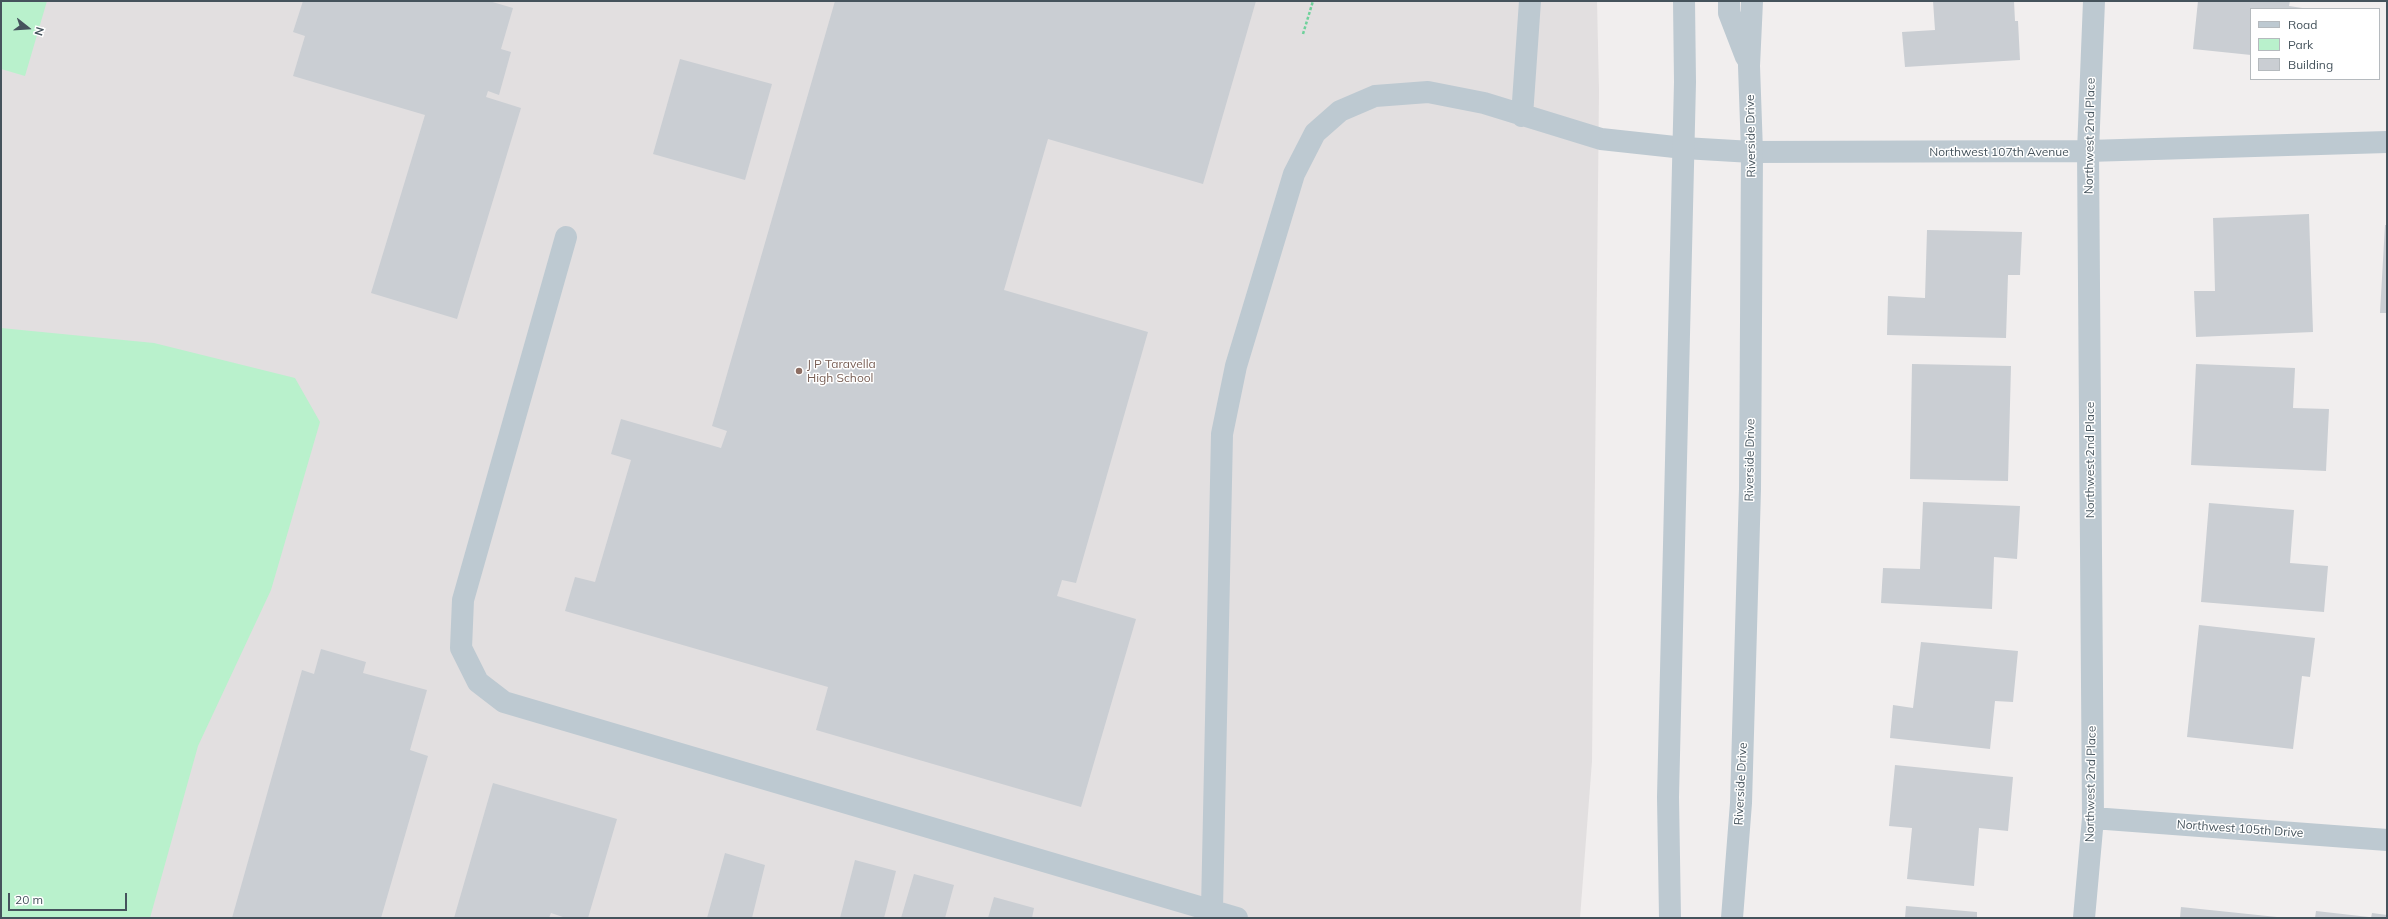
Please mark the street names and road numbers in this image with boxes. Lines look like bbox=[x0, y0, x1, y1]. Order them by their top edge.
street label: Northwest 2nd Place bbox=[2082, 78, 2098, 194]
street label: Riverside Drive bbox=[1743, 94, 1759, 178]
street label: Northwest 107th Avenue bbox=[1929, 145, 2069, 159]
street label: Northwest 2nd Place bbox=[2083, 402, 2097, 518]
street label: Riverside Drive bbox=[1742, 418, 1758, 502]
street label: Northwest 2nd Place bbox=[2083, 726, 2099, 842]
street label: Riverside Drive bbox=[1732, 742, 1750, 826]
street label: Northwest 105th Drive bbox=[2176, 817, 2304, 841]

